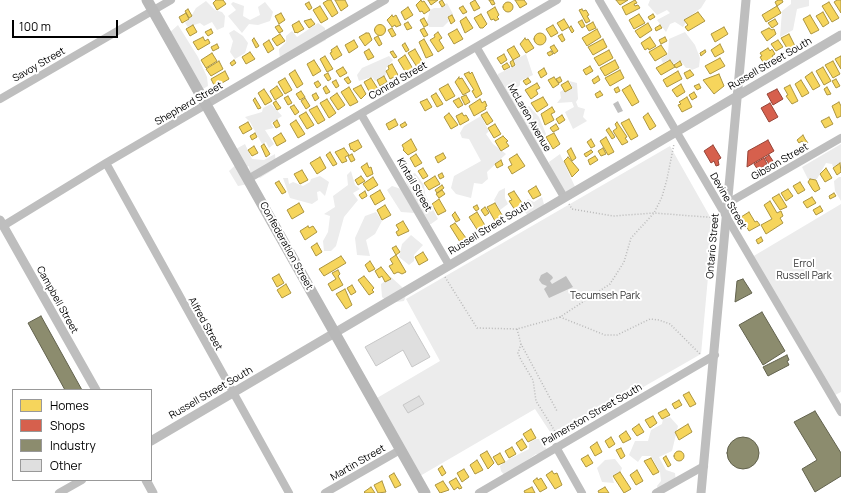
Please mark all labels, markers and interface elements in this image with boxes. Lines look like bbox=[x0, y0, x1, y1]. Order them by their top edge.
scale bar bbox=[14, 12, 120, 38]
text: 100 m bbox=[19, 18, 51, 35]
street label: Russell Street South bbox=[726, 35, 814, 93]
street label: Savoy Street bbox=[11, 45, 67, 85]
street label: Conrad Street bbox=[367, 59, 429, 103]
street label: Shepherd Street bbox=[153, 80, 225, 128]
street label: McLaren Avenue bbox=[505, 82, 553, 154]
street label: Gibson Street bbox=[749, 141, 811, 183]
street label: Kintail Street bbox=[394, 156, 434, 214]
street label: Devine Street bbox=[707, 171, 749, 231]
street label: Russell Street South bbox=[446, 198, 534, 258]
street label: Confederation Street bbox=[257, 200, 315, 292]
street label: Ontario Street bbox=[704, 213, 722, 279]
park label: Errol Russell Park bbox=[776, 258, 832, 282]
street label: Campbell Street bbox=[34, 264, 80, 336]
park label: Tecumseh Park bbox=[570, 290, 640, 302]
street label: Alfred Street bbox=[185, 295, 225, 353]
street label: Russell Street South bbox=[167, 364, 255, 422]
street label: Palmerston Street South bbox=[540, 381, 644, 449]
legend bbox=[12, 389, 152, 481]
text: Homes bbox=[50, 397, 89, 414]
text: Shops bbox=[50, 417, 85, 434]
text: Industry bbox=[50, 437, 96, 454]
street label: Martin Street bbox=[328, 443, 388, 483]
text: Other bbox=[50, 457, 82, 474]

